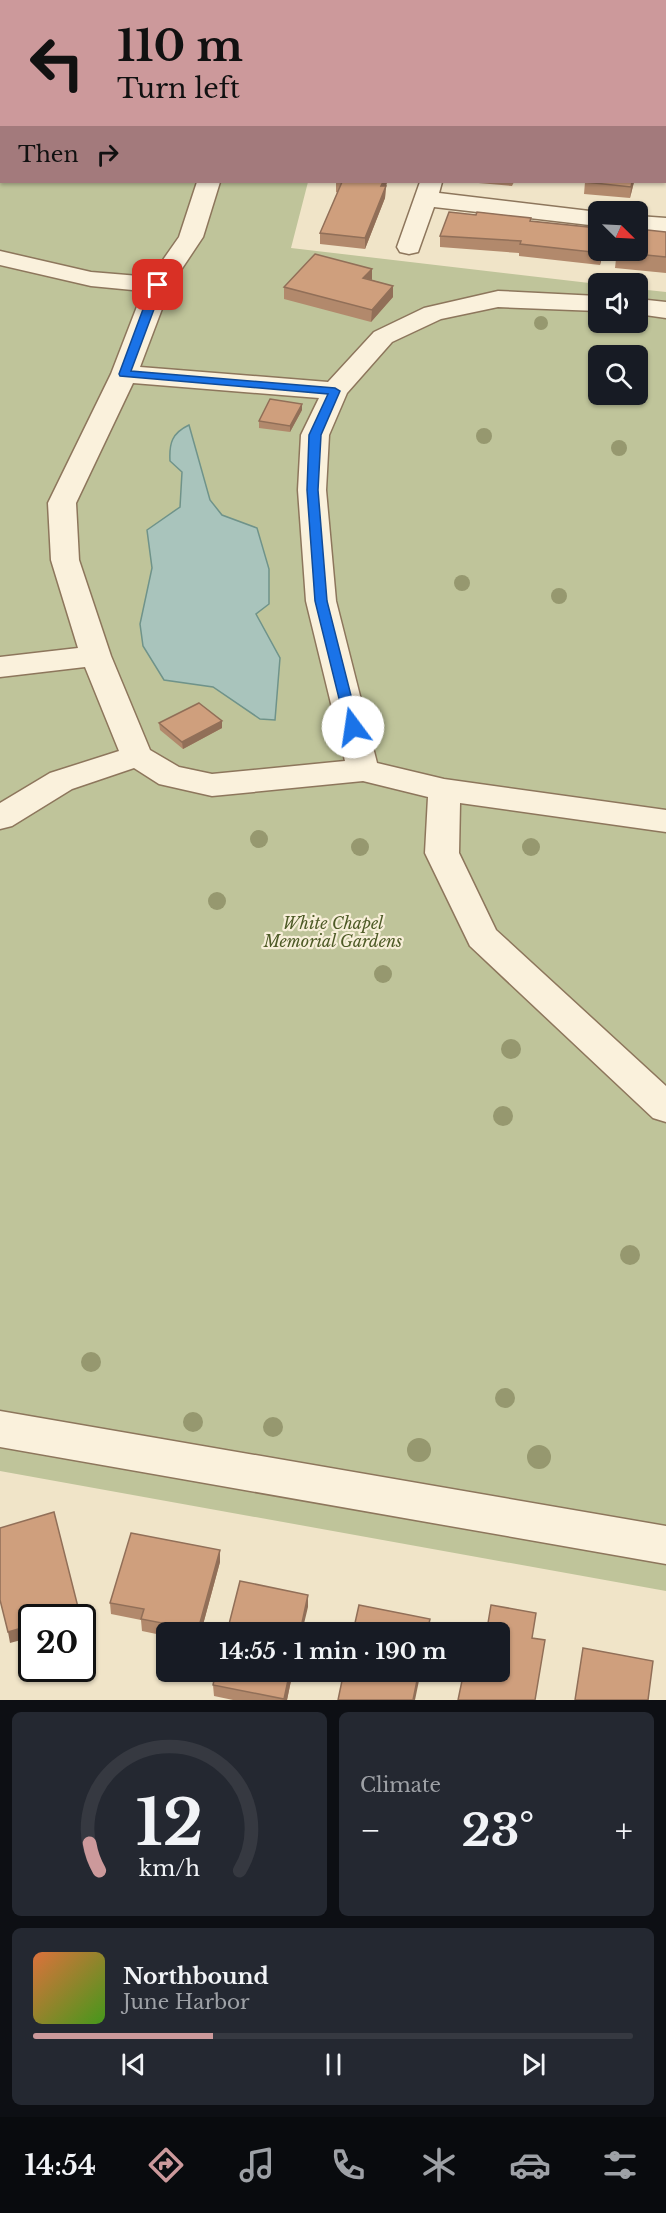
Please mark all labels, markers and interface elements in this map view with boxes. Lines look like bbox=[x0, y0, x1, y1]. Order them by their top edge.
text: 110 m bbox=[117, 20, 243, 72]
icon: left bbox=[18, 24, 96, 102]
text: Turn left bbox=[117, 72, 240, 105]
icon: right bbox=[91, 138, 124, 171]
text: Then bbox=[18, 141, 79, 168]
north arrow bbox=[588, 201, 648, 261]
map controls bbox=[588, 201, 648, 405]
pin bbox=[132, 259, 183, 310]
icon: arrive bbox=[141, 268, 174, 301]
button: sound bbox=[588, 273, 648, 333]
button: search bbox=[588, 345, 648, 405]
position arrow bbox=[321, 695, 385, 759]
park label: White Chapel Memorial Gardens bbox=[263, 913, 402, 951]
speed limit sign: 20 bbox=[18, 1604, 96, 1682]
text: 14:55 · 1 min · 190 m bbox=[219, 1638, 447, 1665]
text: Climate bbox=[360, 1773, 441, 1797]
text: 12 bbox=[136, 1784, 203, 1862]
text: 23° bbox=[461, 1802, 534, 1858]
text: − bbox=[360, 1810, 381, 1851]
text: + bbox=[615, 1810, 633, 1851]
text: km/h bbox=[139, 1855, 200, 1882]
text: Northbound bbox=[123, 1963, 269, 1990]
text: June Harbor bbox=[123, 1990, 250, 2014]
icon: previous bbox=[117, 2048, 150, 2081]
icon: pause bbox=[317, 2048, 350, 2081]
icon: next bbox=[517, 2048, 550, 2081]
icon: directions bbox=[145, 2144, 187, 2186]
icon: music bbox=[236, 2144, 278, 2186]
icon: phone bbox=[327, 2144, 369, 2186]
icon: climate bbox=[418, 2144, 460, 2186]
icon: car bbox=[509, 2144, 551, 2186]
icon: filters bbox=[599, 2144, 641, 2186]
text: 14:54 bbox=[24, 2149, 96, 2182]

